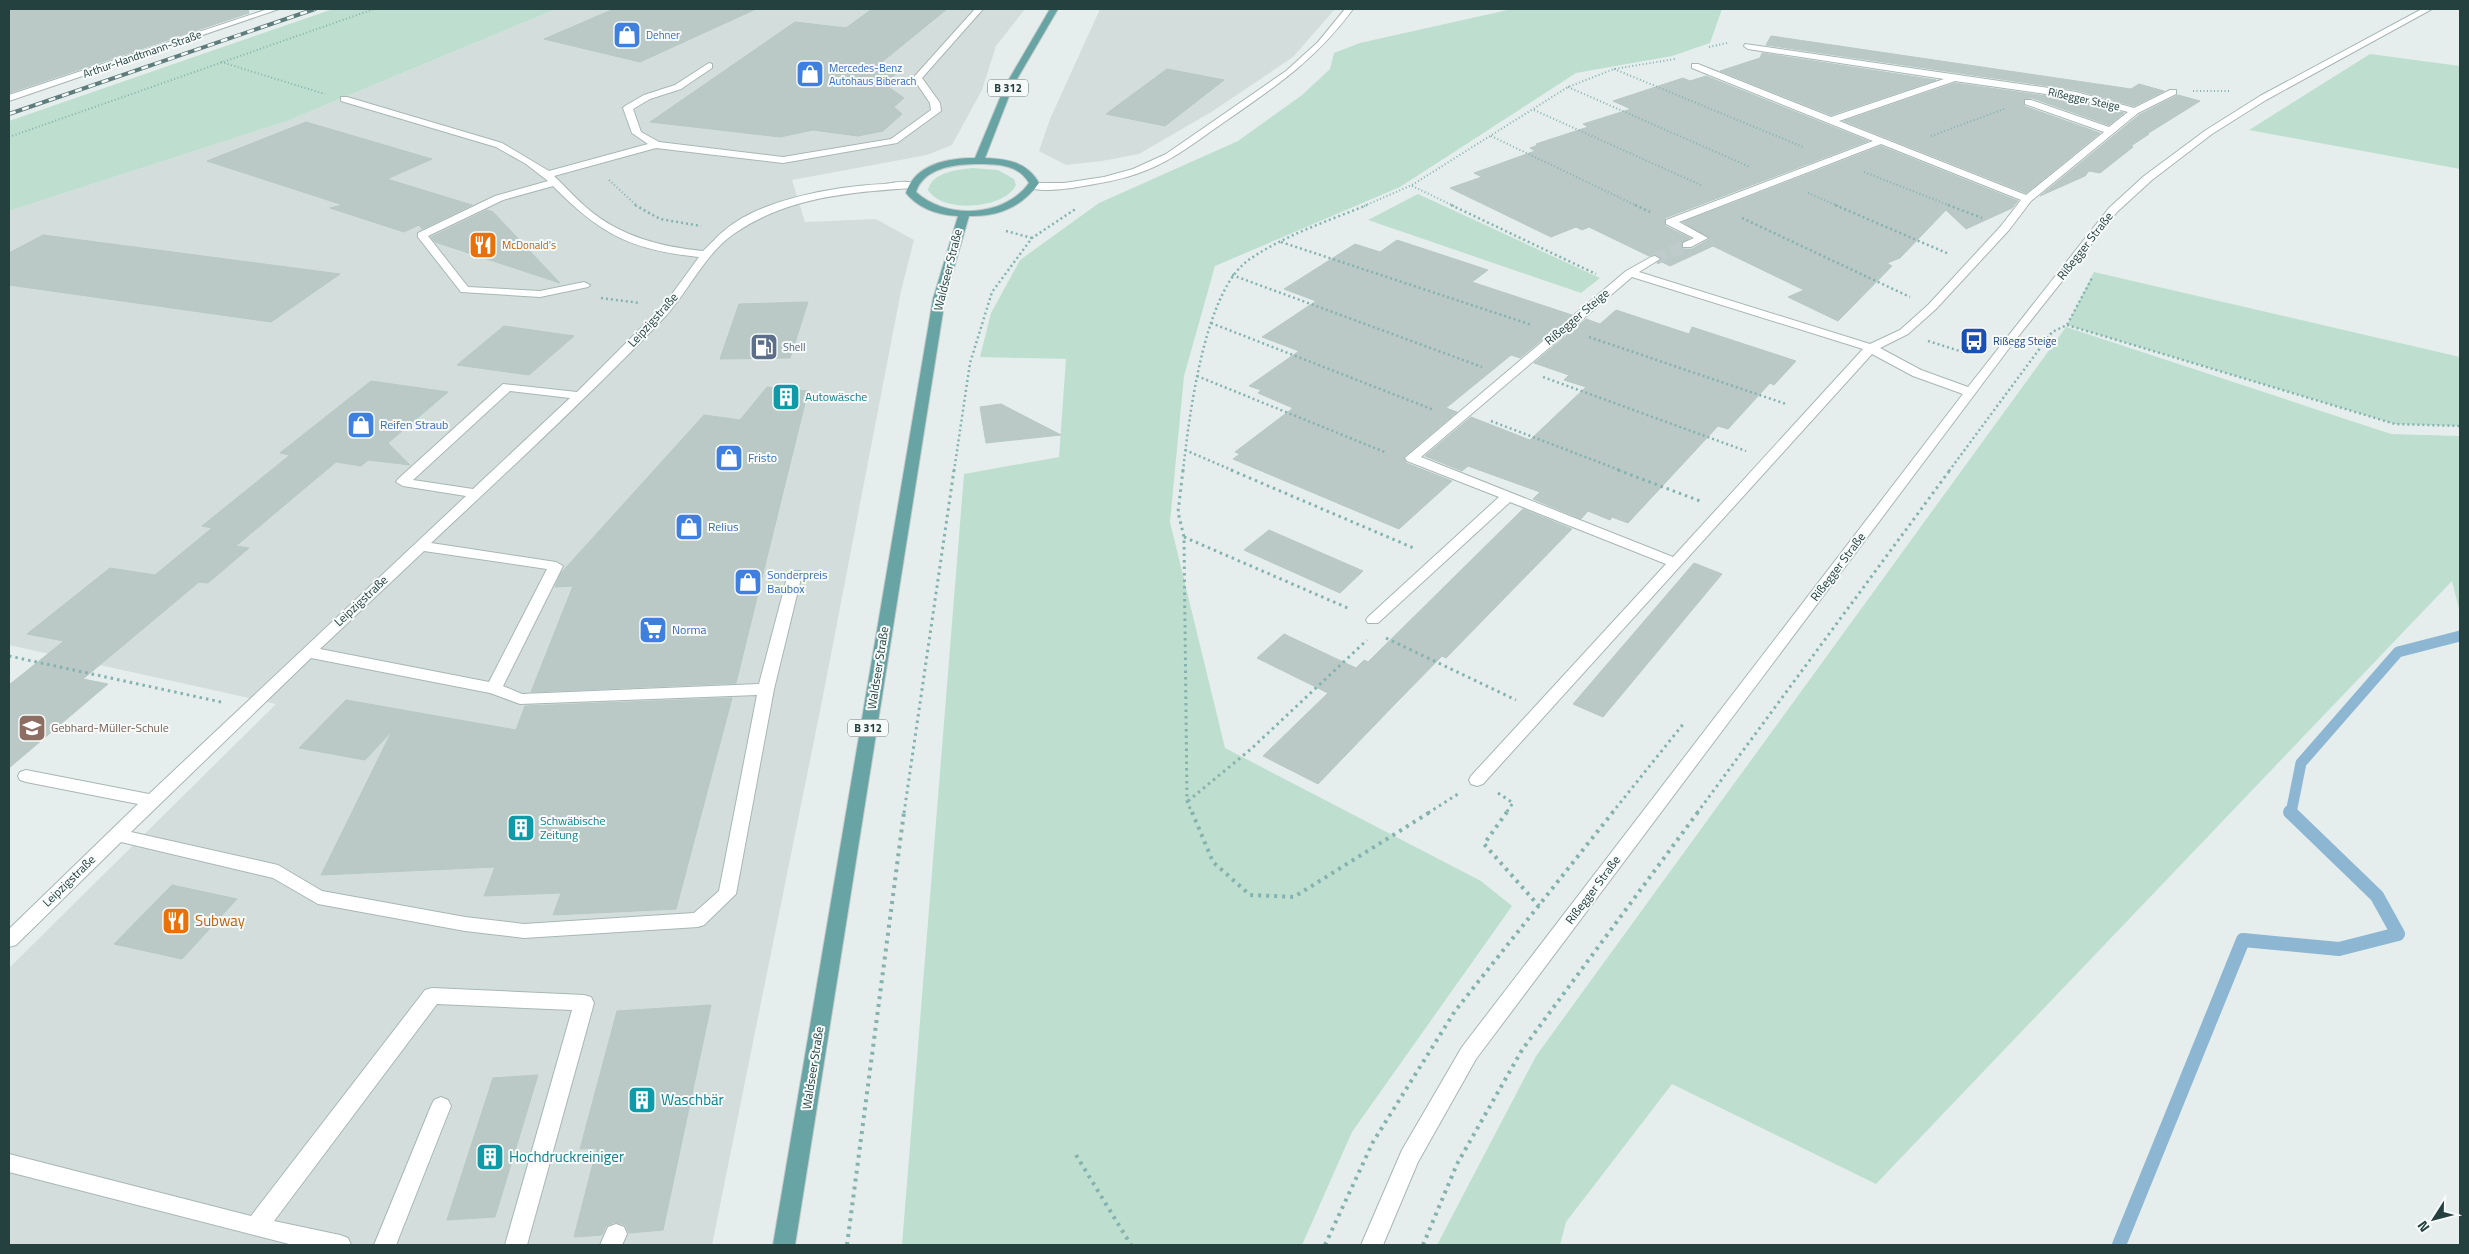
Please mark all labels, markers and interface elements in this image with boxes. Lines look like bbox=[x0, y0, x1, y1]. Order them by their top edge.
shop icon: Dehner bbox=[612, 20, 642, 50]
street label: Arthur-Handtmann-Straße bbox=[80, 26, 204, 82]
place label: Dehner bbox=[646, 27, 680, 43]
shop icon: Mercedes-Benz Autohaus Biberach bbox=[795, 59, 825, 89]
place label: Mercedes-Benz Autohaus Biberach bbox=[829, 60, 916, 89]
road number: B 312 bbox=[988, 80, 1028, 96]
street label: Rißegger Steige bbox=[2047, 84, 2122, 115]
street label: Rißegger Straße bbox=[2052, 208, 2117, 284]
street label: Waldseer Straße bbox=[928, 227, 967, 313]
restaurant icon: McDonald's bbox=[468, 230, 498, 260]
place label: McDonald's bbox=[502, 237, 556, 253]
street label: Rißegger Steige bbox=[1540, 284, 1613, 350]
street label: Leipzigstraße bbox=[623, 288, 682, 351]
bus stop icon: Rißegg Steige bbox=[1959, 326, 1989, 356]
fuel station icon: Shell bbox=[749, 332, 779, 362]
place label: Rißegg Steige bbox=[1993, 333, 2057, 349]
place label: Shell bbox=[783, 339, 806, 355]
building icon: Autowäsche bbox=[771, 382, 801, 412]
place label: Autowäsche bbox=[805, 387, 867, 406]
shop icon: Reifen Straub bbox=[346, 410, 376, 440]
place label: Reifen Straub bbox=[380, 415, 448, 434]
shop icon: Fristo bbox=[714, 443, 744, 473]
place label: Fristo bbox=[748, 448, 777, 467]
shop icon: Relius bbox=[674, 512, 704, 542]
place label: Relius bbox=[708, 517, 739, 536]
street label: Rißegger Straße bbox=[1805, 528, 1870, 605]
place label: Sonderpreis Baubox bbox=[767, 565, 828, 598]
shop icon: Sonderpreis Baubox bbox=[733, 567, 763, 597]
street label: Leipzigstraße bbox=[329, 571, 392, 631]
supermarket icon: Norma bbox=[638, 615, 668, 645]
place label: Norma bbox=[672, 620, 707, 639]
street label: Waldseer Straße bbox=[862, 625, 893, 711]
school or university icon: Gebhard-Müller-Schule bbox=[17, 713, 47, 743]
place label: Gebhard-Müller-Schule bbox=[51, 718, 169, 737]
road number: B 312 bbox=[848, 720, 888, 736]
place label: Schwäbische Zeitung bbox=[540, 811, 605, 844]
building icon: Schwäbische Zeitung bbox=[506, 813, 536, 843]
street label: Leipzigstraße bbox=[38, 850, 100, 911]
street label: Rißegger Straße bbox=[1560, 851, 1625, 928]
restaurant icon: Subway bbox=[161, 906, 191, 936]
place label: Subway bbox=[195, 909, 245, 932]
street label: Waldseer Straße bbox=[797, 1025, 828, 1111]
building icon: Waschbär bbox=[627, 1085, 657, 1115]
place label: Waschbär bbox=[661, 1088, 724, 1111]
building icon: Hochdruckreiniger bbox=[475, 1142, 505, 1172]
place label: Hochdruckreiniger bbox=[509, 1145, 624, 1168]
north arrow bbox=[2409, 1194, 2459, 1244]
text: N bbox=[2412, 1217, 2434, 1237]

